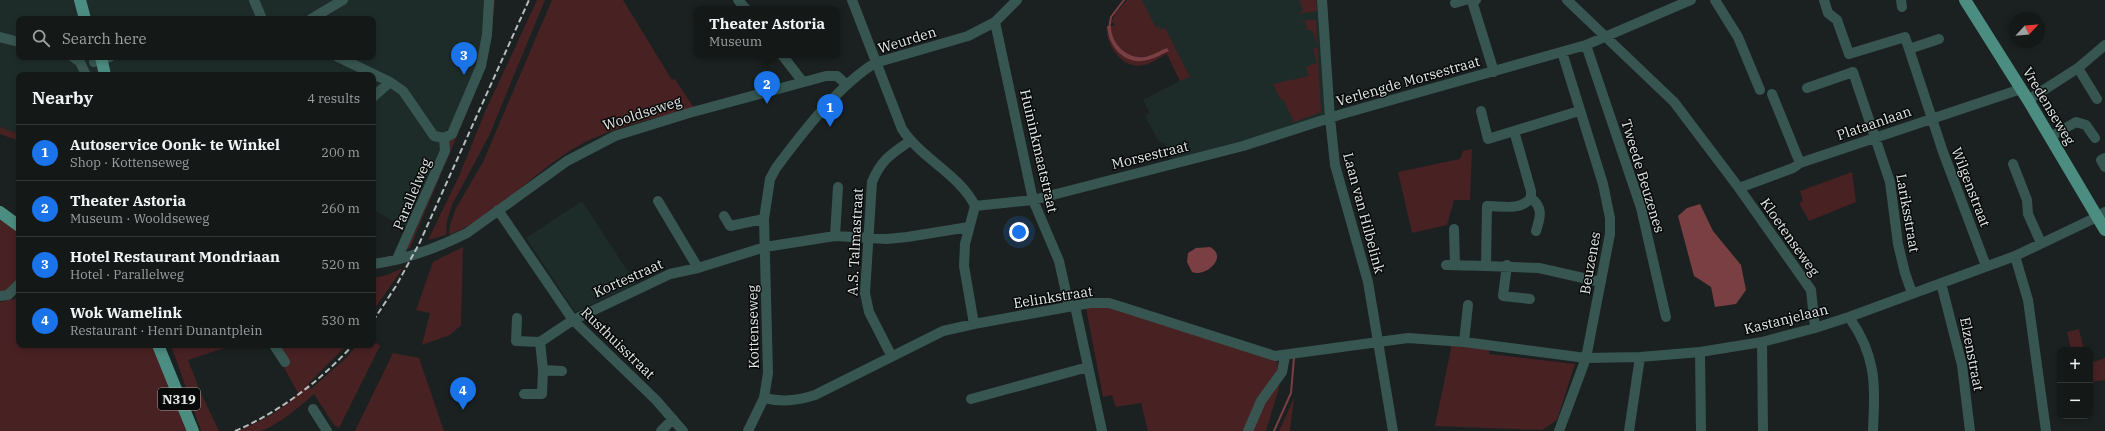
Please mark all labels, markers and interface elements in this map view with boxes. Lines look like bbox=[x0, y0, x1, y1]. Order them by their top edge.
popup bbox=[694, 6, 840, 58]
north arrow bbox=[2009, 12, 2045, 48]
text: Theater Astoria bbox=[709, 14, 825, 33]
search box bbox=[16, 16, 376, 60]
street label: Weurden bbox=[876, 23, 938, 57]
icon: search bbox=[30, 27, 52, 49]
text: Search here bbox=[62, 29, 147, 48]
text: Museum bbox=[709, 33, 762, 50]
pin: 3 bbox=[451, 42, 477, 75]
street label: Verlengde Morsestraat bbox=[1334, 52, 1482, 110]
street label: Vredenseweg bbox=[2019, 64, 2079, 148]
pin: 2 bbox=[754, 71, 780, 104]
text: Nearby bbox=[32, 87, 93, 109]
street label: Huininkmaatstraat bbox=[1016, 88, 1062, 214]
text: 4 results bbox=[307, 90, 360, 107]
street label: Wooldseweg bbox=[600, 92, 684, 134]
pin: 1 bbox=[817, 94, 843, 127]
street label: Plataanlaan bbox=[1834, 102, 1914, 144]
street label: Tweede Beuzenes bbox=[1617, 117, 1669, 235]
text: Autoservice Oonk- te Winkel bbox=[70, 135, 280, 154]
street label: Morsestraat bbox=[1110, 137, 1190, 173]
text: 1 bbox=[41, 144, 49, 161]
text: 200 m bbox=[321, 144, 360, 161]
street label: Wilgenstraat bbox=[1948, 145, 1994, 229]
street label: Laan van Hilbelink bbox=[1339, 151, 1389, 276]
text: Shop · Kottenseweg bbox=[70, 154, 189, 171]
street label: Parallelweg bbox=[389, 155, 435, 233]
street label: Lariksstraat bbox=[1892, 172, 1924, 254]
street label: A.S. Talmastraat bbox=[843, 187, 867, 296]
text: Theater Astoria bbox=[70, 191, 186, 210]
street label: Kloetenseweg bbox=[1756, 194, 1824, 280]
text: 2 bbox=[41, 200, 49, 217]
text: 260 m bbox=[321, 200, 360, 217]
text: Museum · Wooldseweg bbox=[70, 210, 209, 227]
your location bbox=[1009, 222, 1029, 242]
street label: Beuzenes bbox=[1576, 230, 1604, 296]
text: Hotel Restaurant Mondriaan bbox=[70, 247, 280, 266]
street label: Kortestraat bbox=[590, 255, 666, 301]
text: 3 bbox=[41, 256, 49, 273]
text: 520 m bbox=[321, 256, 360, 273]
text: Hotel · Parallelweg bbox=[70, 266, 184, 283]
street label: Eelinkstraat bbox=[1012, 282, 1094, 312]
street label: Kottenseweg bbox=[743, 285, 763, 369]
street label: Kastanjelaan bbox=[1742, 300, 1830, 338]
text: Wok Wamelink bbox=[70, 303, 182, 322]
street label: Rusthuisstraat bbox=[577, 303, 659, 383]
text: 4 bbox=[41, 312, 49, 329]
text: 530 m bbox=[321, 312, 360, 329]
street label: Elzenstraat bbox=[1956, 316, 1988, 392]
text: Restaurant · Henri Dunantplein bbox=[70, 322, 263, 339]
map controls bbox=[2057, 347, 2093, 419]
button: + bbox=[2057, 347, 2093, 383]
pin: 4 bbox=[450, 377, 476, 410]
button: − bbox=[2057, 383, 2093, 419]
road number: N319 bbox=[158, 388, 200, 410]

